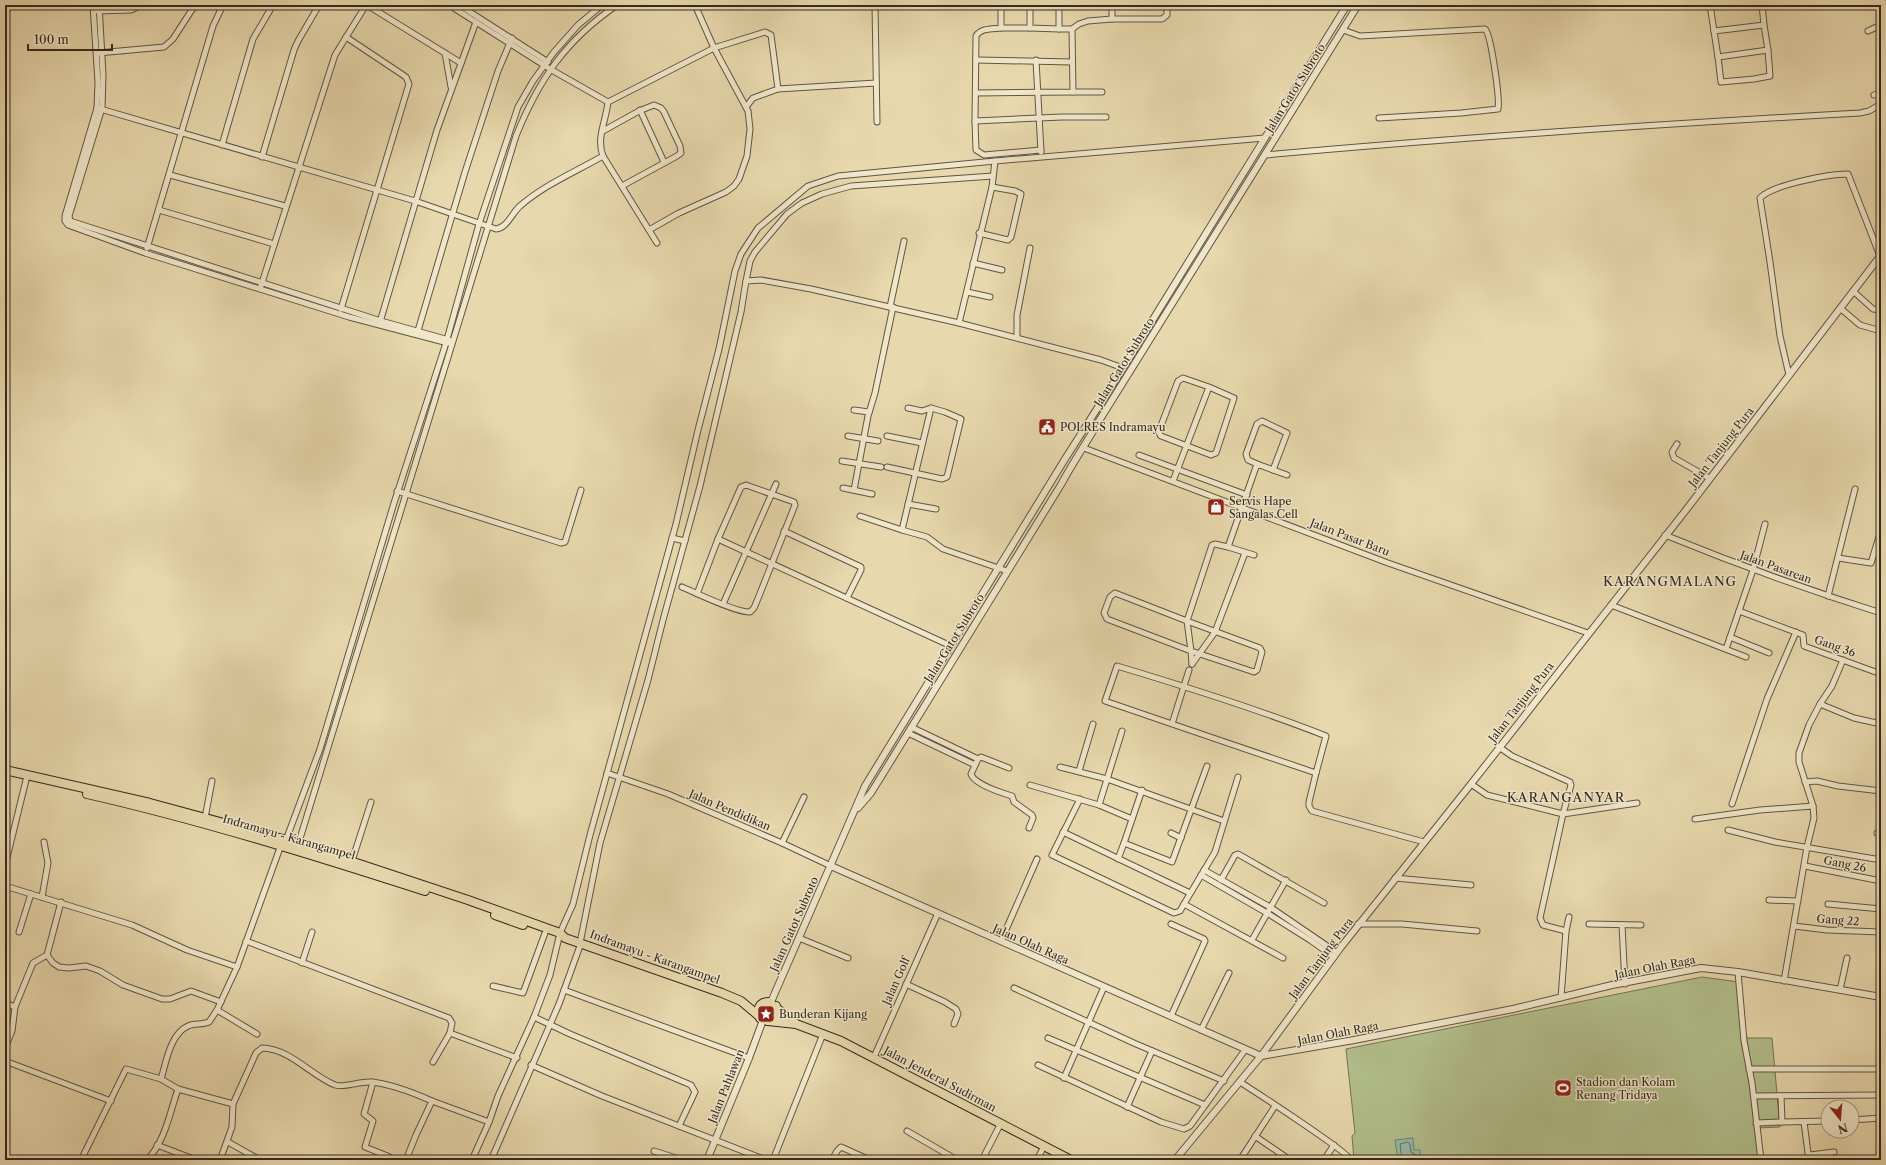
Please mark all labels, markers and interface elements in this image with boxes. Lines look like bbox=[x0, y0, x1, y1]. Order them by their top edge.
scale bar bbox=[28, 26, 112, 52]
text: 100 m bbox=[34, 32, 69, 47]
street label: Jalan Gatot Subroto bbox=[1261, 41, 1328, 137]
street label: Jalan Gatot Subroto bbox=[1090, 315, 1157, 411]
street label: Jalan Tanjung Pura bbox=[1684, 404, 1757, 491]
public building icon: POLRES Indramayu bbox=[1037, 417, 1057, 437]
place label: POLRES Indramayu bbox=[1060, 420, 1166, 434]
place label: Servis Hape Sangalas Cell bbox=[1229, 494, 1298, 521]
shop icon: Servis Hape Sangalas Cell bbox=[1206, 497, 1226, 517]
street label: Jalan Pasar Baru bbox=[1306, 515, 1392, 559]
street label: Jalan Pasarean bbox=[1736, 547, 1814, 586]
district label: KARANGMALANG bbox=[1603, 573, 1737, 589]
street label: Jalan Gatot Subroto bbox=[920, 591, 987, 687]
street label: Gang 36 bbox=[1813, 632, 1858, 660]
street label: Jalan Tanjung Pura bbox=[1484, 659, 1557, 746]
street label: Jalan Pendidikan bbox=[685, 786, 773, 834]
district label: KARANGANYAR bbox=[1507, 789, 1626, 805]
street label: Indramayu - Karangampel bbox=[221, 811, 358, 863]
street label: Gang 26 bbox=[1823, 853, 1868, 875]
street label: Jalan Gatot Subroto bbox=[766, 874, 821, 975]
street label: Gang 22 bbox=[1816, 912, 1860, 928]
street label: Jalan Tanjung Pura bbox=[1285, 915, 1356, 1003]
street label: Jalan Olah Raga bbox=[989, 920, 1071, 967]
street label: Indramayu - Karangampel bbox=[588, 927, 723, 987]
street label: Jalan Olah Raga bbox=[1612, 952, 1697, 982]
street label: Jalan Golf bbox=[878, 953, 914, 1009]
place icon: Bunderan Kijang bbox=[756, 1004, 776, 1024]
place label: Bunderan Kijang bbox=[779, 1007, 867, 1021]
street label: Jalan Olah Raga bbox=[1295, 1018, 1380, 1048]
street label: Jalan Jenderal Sudirman bbox=[879, 1042, 999, 1115]
street label: Jalan Pahlawan bbox=[704, 1047, 747, 1127]
place label: Stadion dan Kolam Renang Tridaya bbox=[1576, 1075, 1676, 1102]
sports icon: Stadion dan Kolam Renang Tridaya bbox=[1553, 1078, 1573, 1098]
north arrow bbox=[1820, 1099, 1860, 1139]
text: N bbox=[1836, 1120, 1850, 1137]

